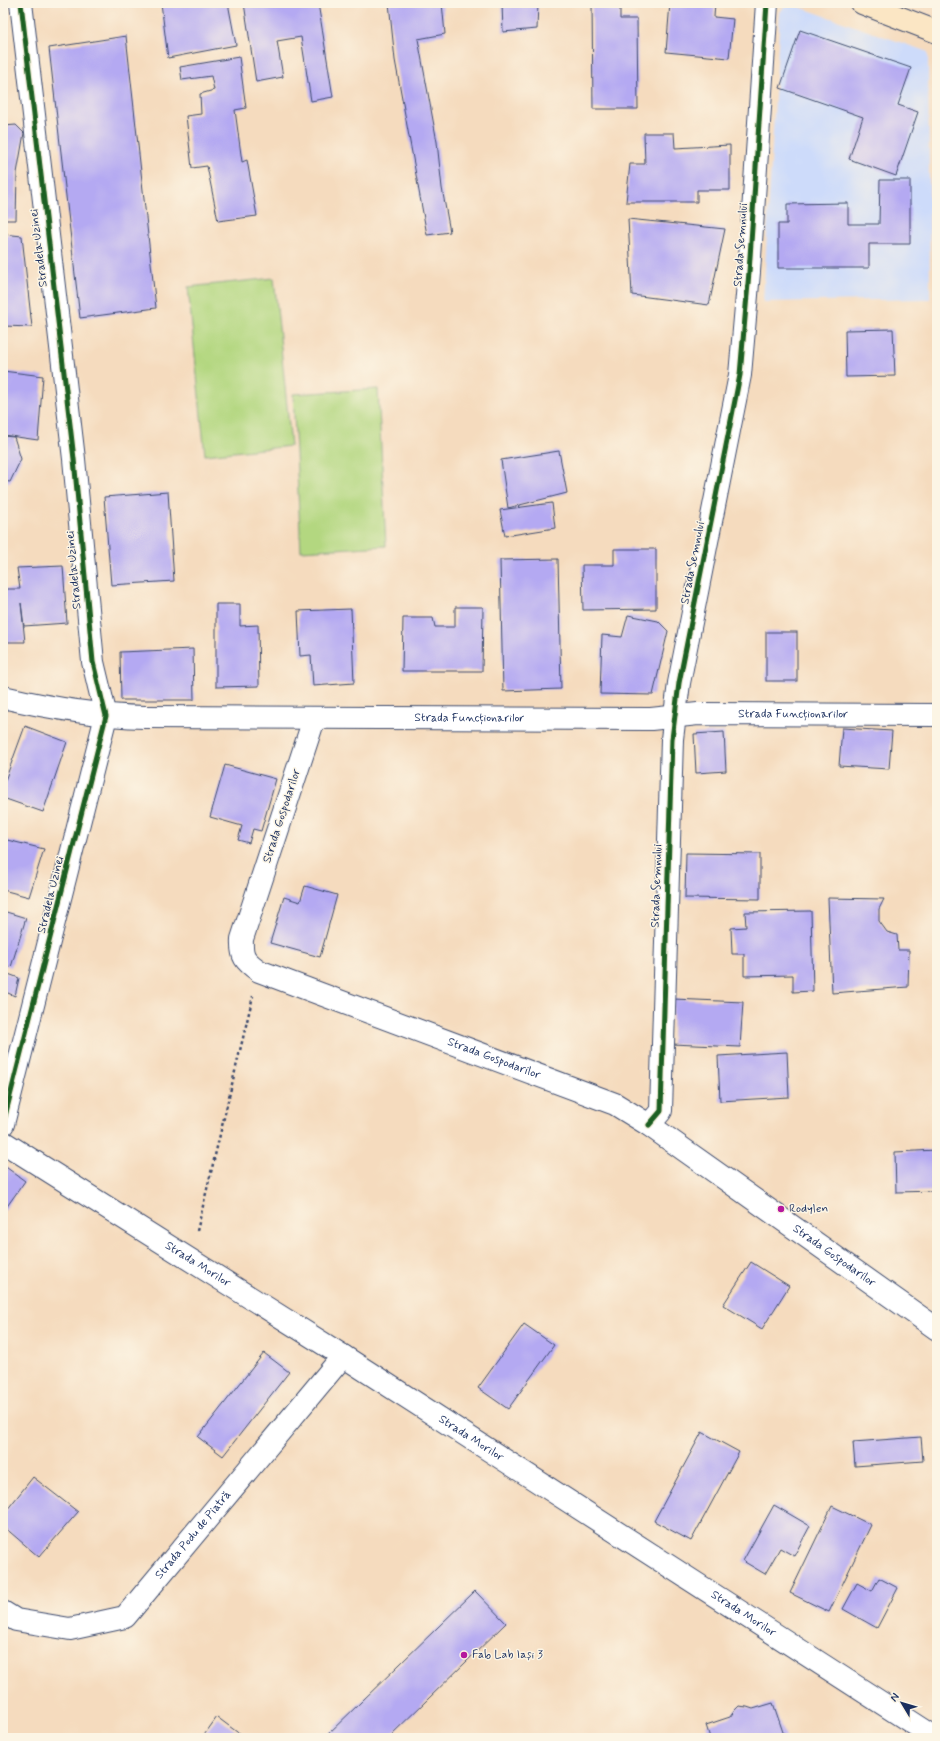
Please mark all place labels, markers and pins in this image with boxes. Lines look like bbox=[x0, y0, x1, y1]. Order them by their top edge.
place label: Rodylen bbox=[789, 1201, 828, 1217]
marker: Rodylen bbox=[776, 1204, 786, 1214]
place label: Fab Lab Iași 3 bbox=[472, 1647, 544, 1663]
marker: Fab Lab Iași 3 bbox=[459, 1650, 469, 1660]

